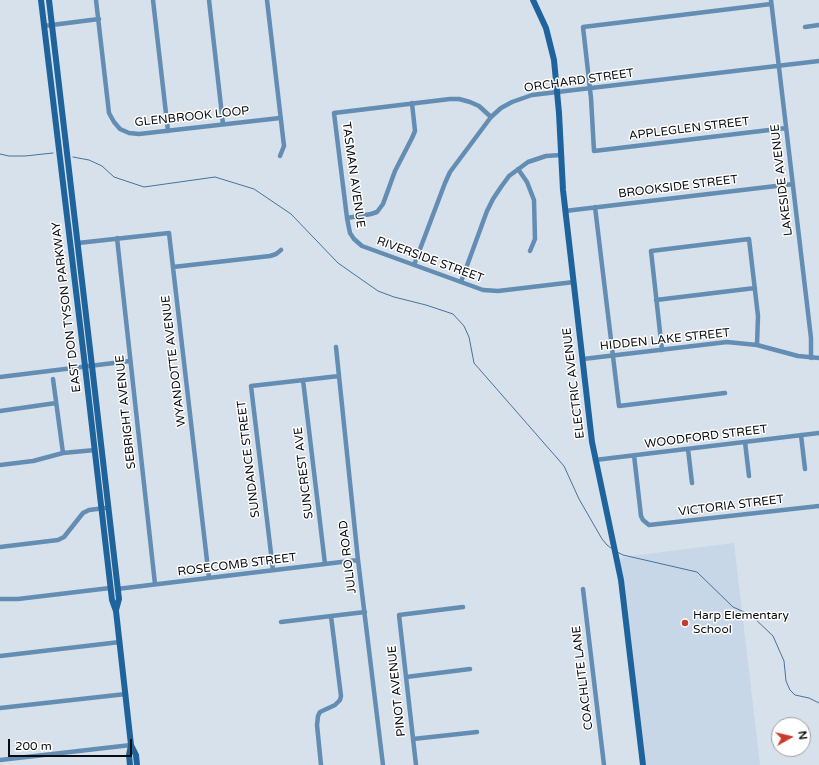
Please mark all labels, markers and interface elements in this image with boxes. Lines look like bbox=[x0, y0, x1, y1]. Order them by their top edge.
street label: ORCHARD STREET bbox=[523, 66, 635, 96]
street label: GLENBROOK LOOP bbox=[134, 104, 250, 130]
street label: APPLEGLEN STREET bbox=[628, 114, 750, 144]
street label: TASMAN AVENUE bbox=[338, 121, 368, 229]
street label: LAKESIDE AVENUE bbox=[768, 123, 796, 237]
street label: BROOKSIDE STREET bbox=[617, 173, 739, 201]
street label: EAST DON TYSON PARKWAY bbox=[49, 221, 85, 393]
street label: RIVERSIDE STREET bbox=[375, 234, 485, 286]
street label: WYANDOTTE AVENUE bbox=[159, 294, 189, 428]
street label: HIDDEN LAKE STREET bbox=[599, 326, 731, 354]
street label: ELECTRIC AVENUE bbox=[560, 327, 588, 439]
street label: SEBRIGHT AVENUE bbox=[113, 354, 139, 470]
street label: SUNDANCE STREET bbox=[235, 400, 263, 518]
street label: WOODFORD STREET bbox=[644, 422, 768, 452]
street label: SUNCREST AVE bbox=[291, 426, 317, 520]
street label: VICTORIA STREET bbox=[677, 492, 785, 520]
street label: JULIO ROAD bbox=[336, 519, 360, 595]
street label: ROSECOMB STREET bbox=[177, 551, 297, 579]
place label: Harp Elementary School bbox=[693, 609, 789, 637]
marker: Harp Elementary School bbox=[680, 618, 690, 628]
street label: COACHLITE LANE bbox=[569, 625, 597, 731]
street label: PINOT AVENUE bbox=[385, 645, 409, 737]
north arrow bbox=[771, 717, 811, 757]
text: N bbox=[795, 730, 809, 741]
scale bar bbox=[10, 731, 134, 757]
text: 200 m bbox=[15, 739, 52, 753]

